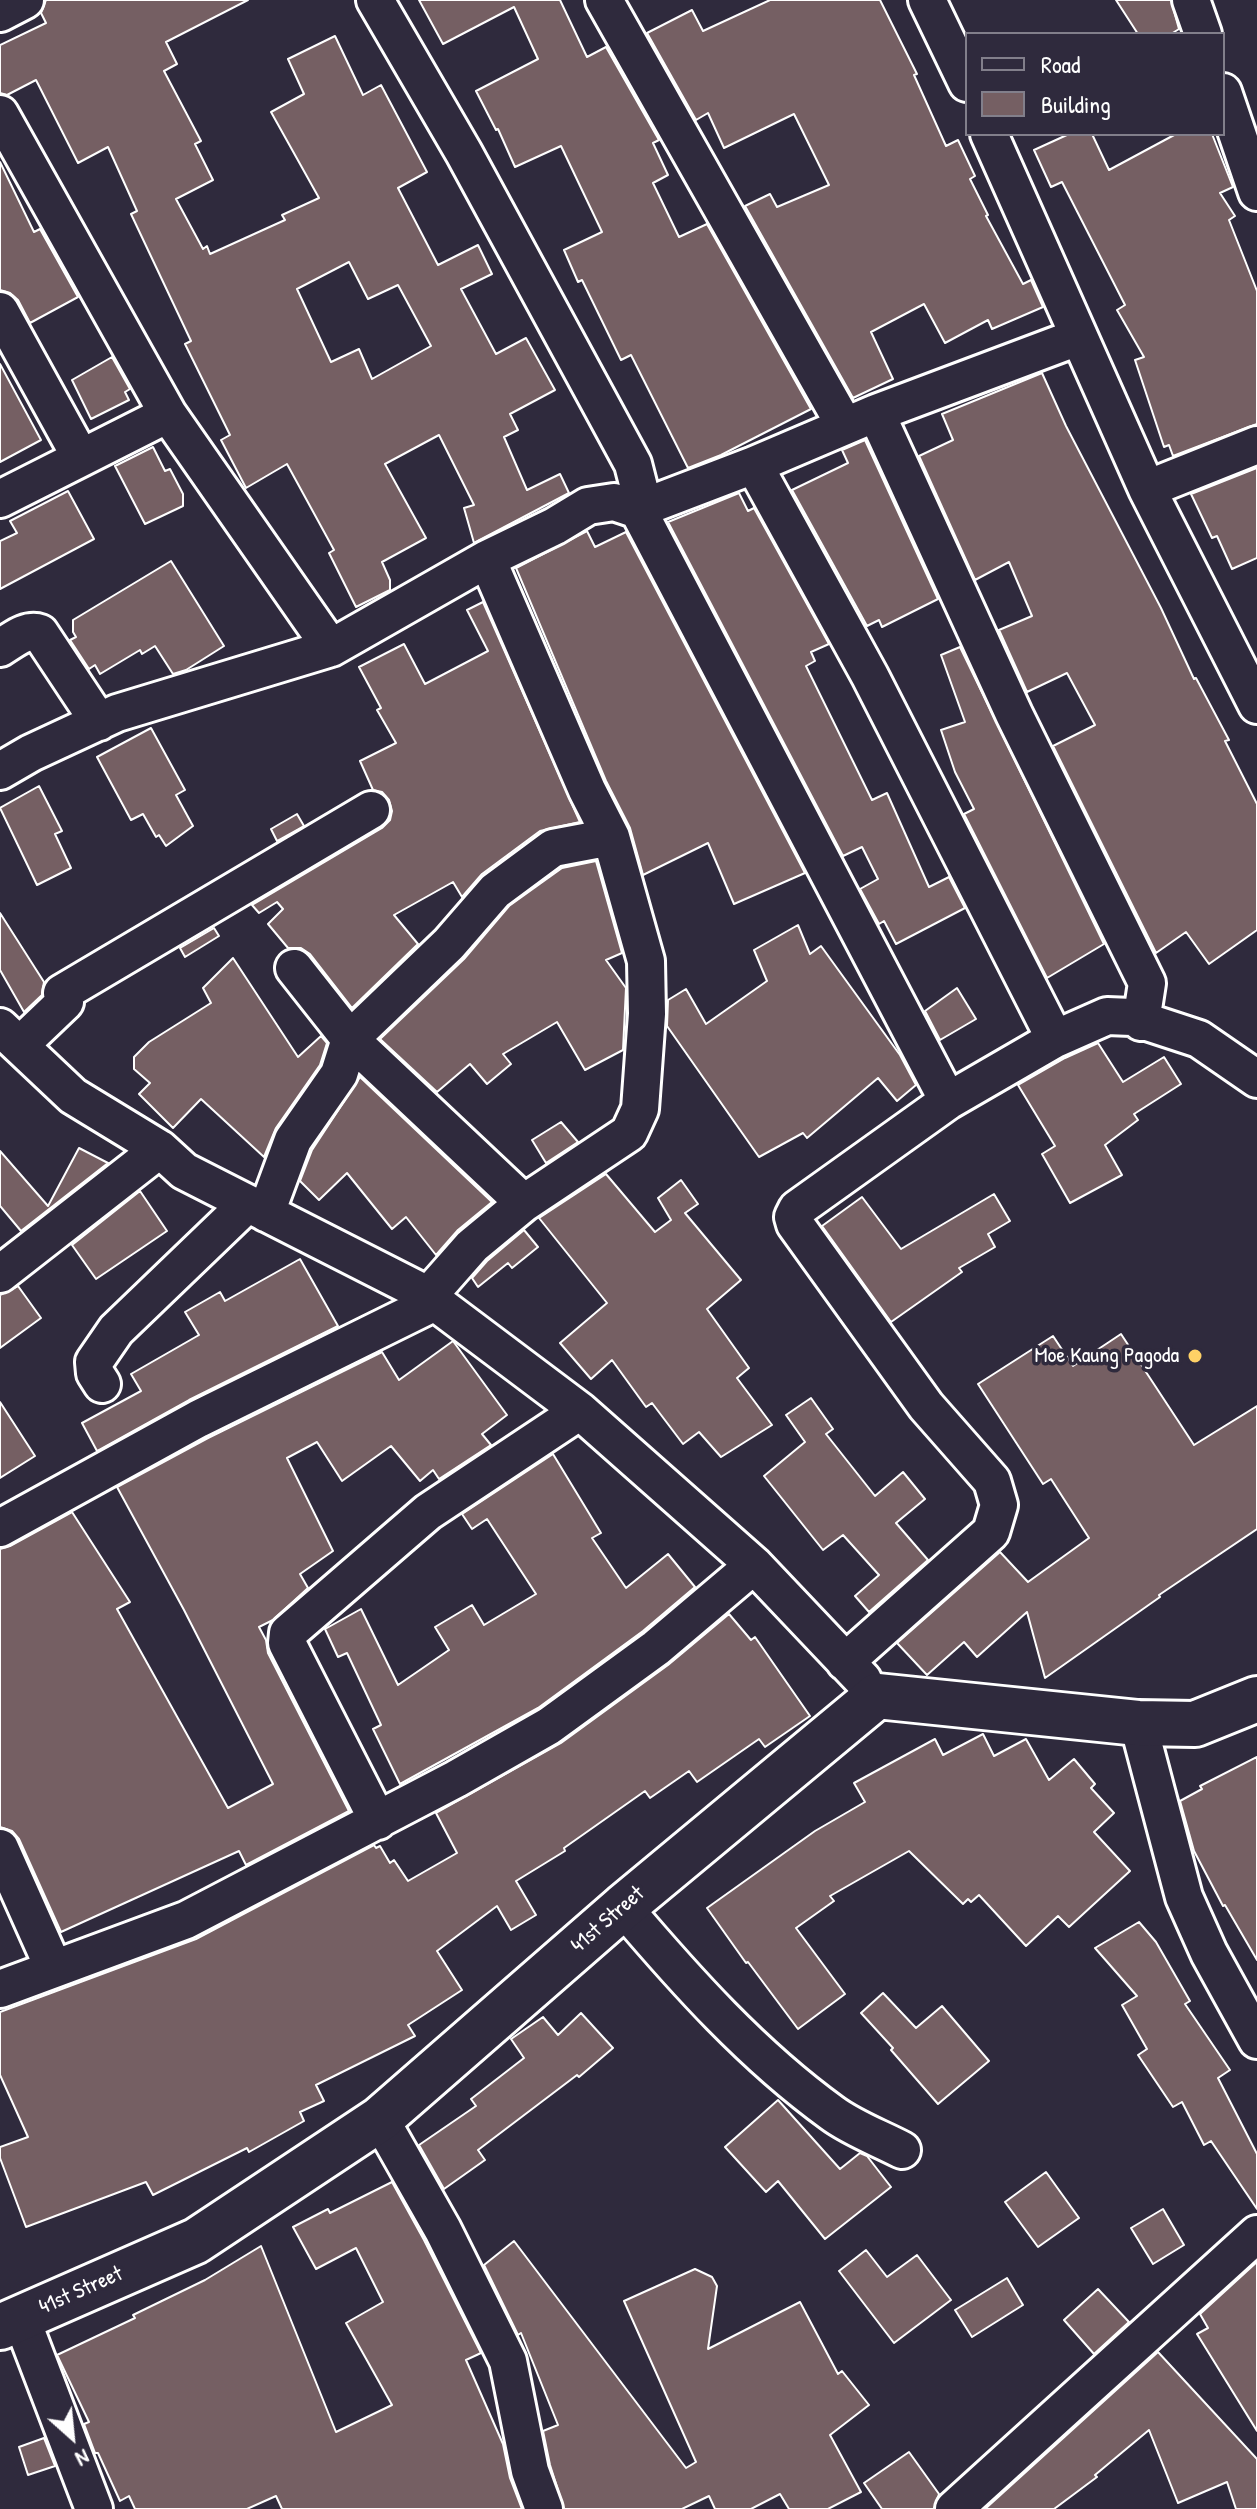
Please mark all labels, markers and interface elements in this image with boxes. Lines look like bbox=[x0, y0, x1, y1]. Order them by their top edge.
legend bbox=[965, 32, 1225, 136]
text: Road bbox=[1041, 48, 1080, 80]
text: Building bbox=[1041, 88, 1111, 120]
place label: Moe Kaung Pagoda bbox=[1034, 1343, 1179, 1369]
marker: Moe Kaung Pagoda bbox=[1186, 1347, 1204, 1365]
street label: 41st Street bbox=[566, 1881, 650, 1959]
street label: 41st Street bbox=[35, 2261, 127, 2321]
north arrow bbox=[32, 2397, 112, 2477]
text: N bbox=[71, 2442, 95, 2474]

